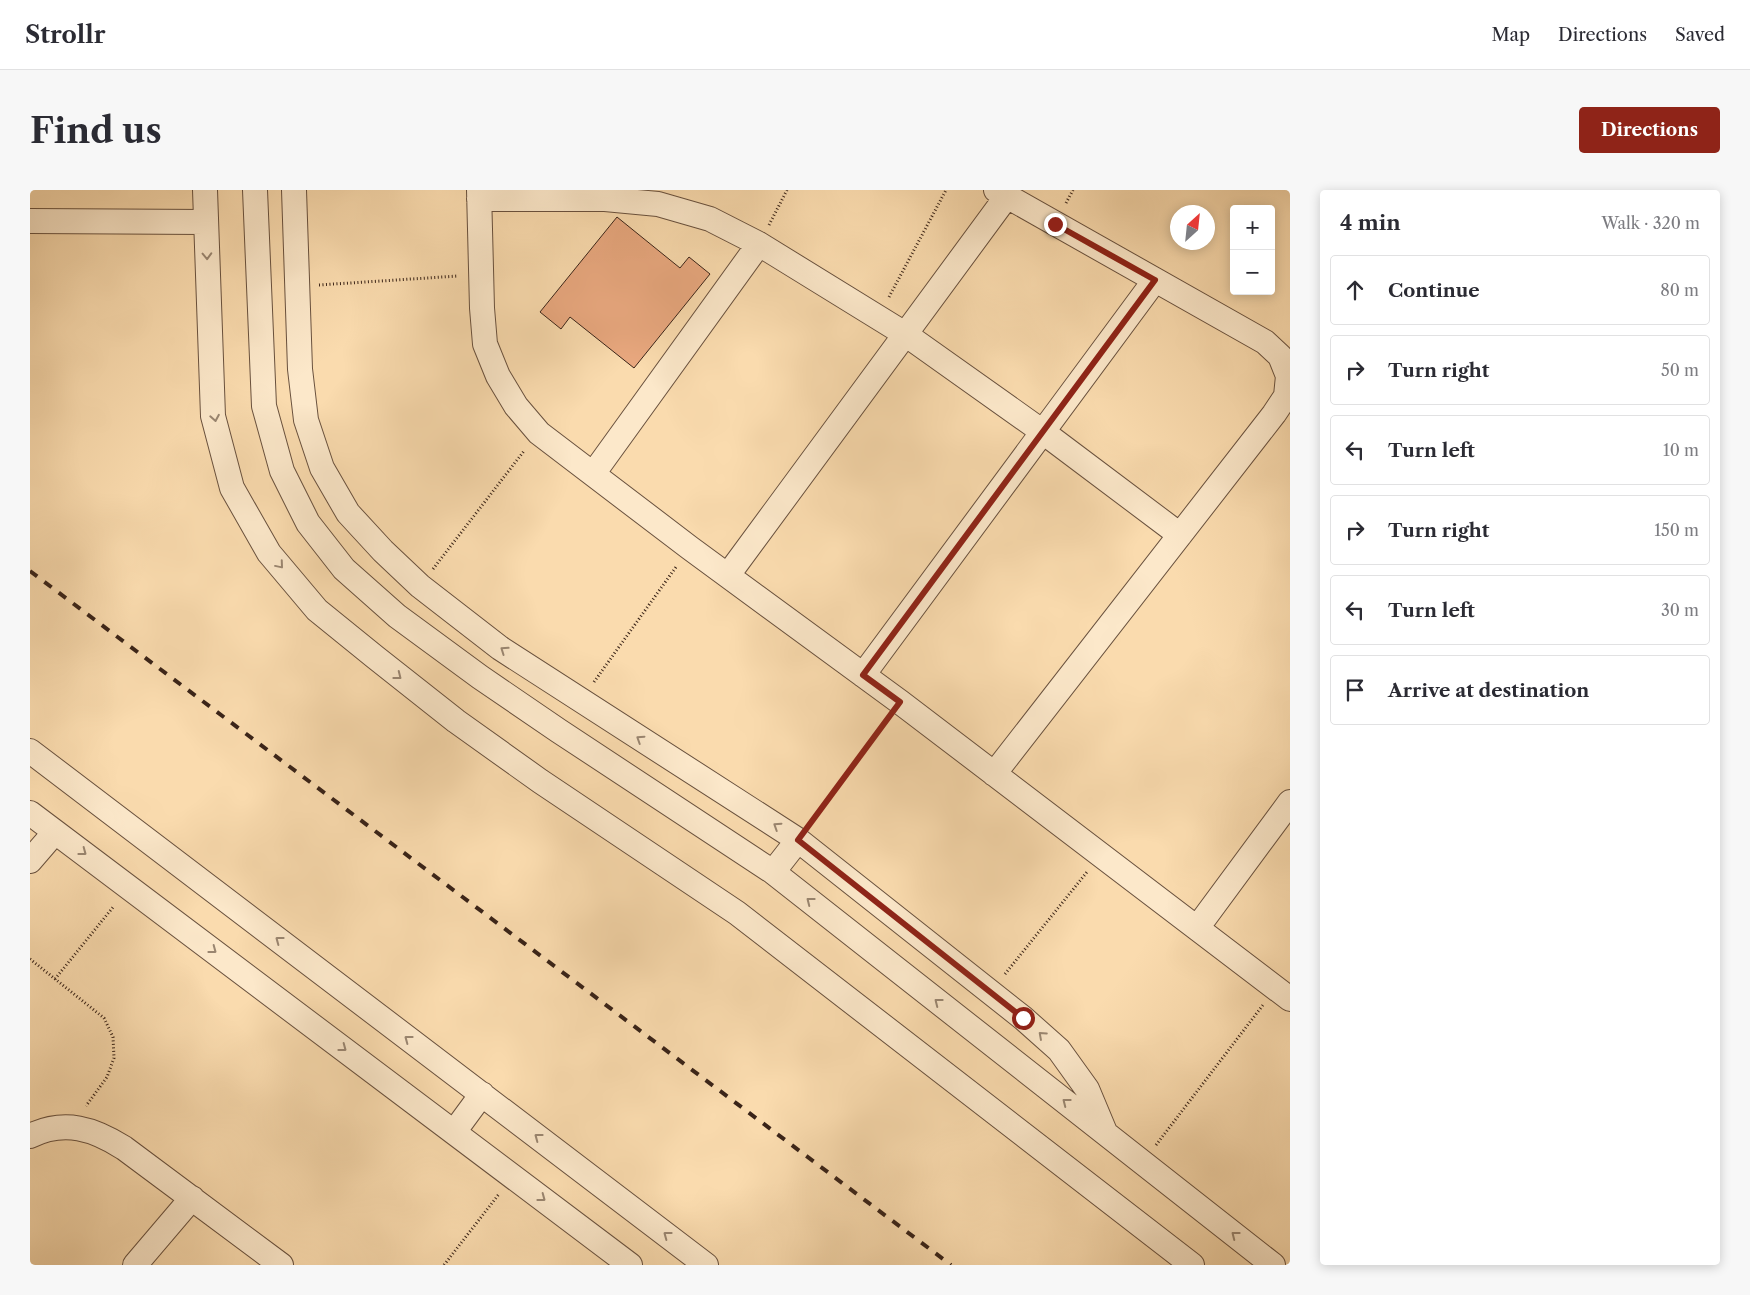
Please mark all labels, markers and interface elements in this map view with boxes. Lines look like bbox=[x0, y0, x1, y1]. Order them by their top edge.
text: Strollr bbox=[25, 20, 105, 49]
text: Map bbox=[1491, 24, 1530, 46]
text: Directions bbox=[1558, 24, 1647, 46]
text: Saved bbox=[1675, 24, 1725, 46]
button: Directions bbox=[1579, 107, 1720, 153]
text: Find us bbox=[30, 109, 162, 152]
north arrow bbox=[1170, 205, 1215, 250]
map controls bbox=[1230, 205, 1275, 295]
button: + bbox=[1230, 205, 1275, 250]
text: 4 min bbox=[1340, 210, 1401, 235]
route end bbox=[1044, 213, 1067, 236]
text: Walk · 320 m bbox=[1601, 213, 1700, 233]
button: − bbox=[1230, 250, 1275, 295]
one-way arrow bbox=[201, 252, 212, 260]
icon: ahead bbox=[1341, 276, 1369, 304]
text: Continue bbox=[1388, 279, 1480, 302]
text: 80 m bbox=[1660, 280, 1699, 300]
icon: right bbox=[1341, 356, 1369, 384]
text: Turn right bbox=[1388, 359, 1489, 382]
text: 50 m bbox=[1661, 360, 1699, 380]
one-way arrow bbox=[209, 414, 219, 423]
icon: left bbox=[1341, 436, 1369, 464]
text: Turn left bbox=[1388, 439, 1475, 462]
text: 10 m bbox=[1663, 440, 1699, 460]
icon: right bbox=[1341, 516, 1369, 544]
text: Turn right bbox=[1388, 519, 1489, 542]
text: 150 m bbox=[1654, 520, 1699, 540]
one-way arrow bbox=[274, 559, 282, 568]
icon: left bbox=[1341, 596, 1369, 624]
text: Turn left bbox=[1388, 599, 1475, 622]
text: 30 m bbox=[1661, 600, 1699, 620]
one-way arrow bbox=[500, 647, 510, 656]
one-way arrow bbox=[392, 670, 401, 678]
icon: arrive bbox=[1341, 676, 1369, 704]
text: Arrive at destination bbox=[1388, 679, 1589, 702]
one-way arrow bbox=[636, 736, 645, 746]
one-way arrow bbox=[774, 823, 783, 832]
one-way arrow bbox=[77, 847, 86, 855]
one-way arrow bbox=[807, 899, 816, 907]
one-way arrow bbox=[276, 938, 285, 946]
one-way arrow bbox=[207, 944, 217, 953]
one-way arrow bbox=[935, 999, 944, 1007]
route start bbox=[1012, 1007, 1035, 1030]
one-way arrow bbox=[1039, 1032, 1048, 1041]
one-way arrow bbox=[405, 1035, 414, 1044]
one-way arrow bbox=[337, 1042, 346, 1050]
one-way arrow bbox=[1062, 1099, 1072, 1108]
one-way arrow bbox=[534, 1134, 544, 1143]
one-way arrow bbox=[536, 1192, 546, 1201]
one-way arrow bbox=[1232, 1232, 1241, 1240]
one-way arrow bbox=[664, 1233, 673, 1241]

